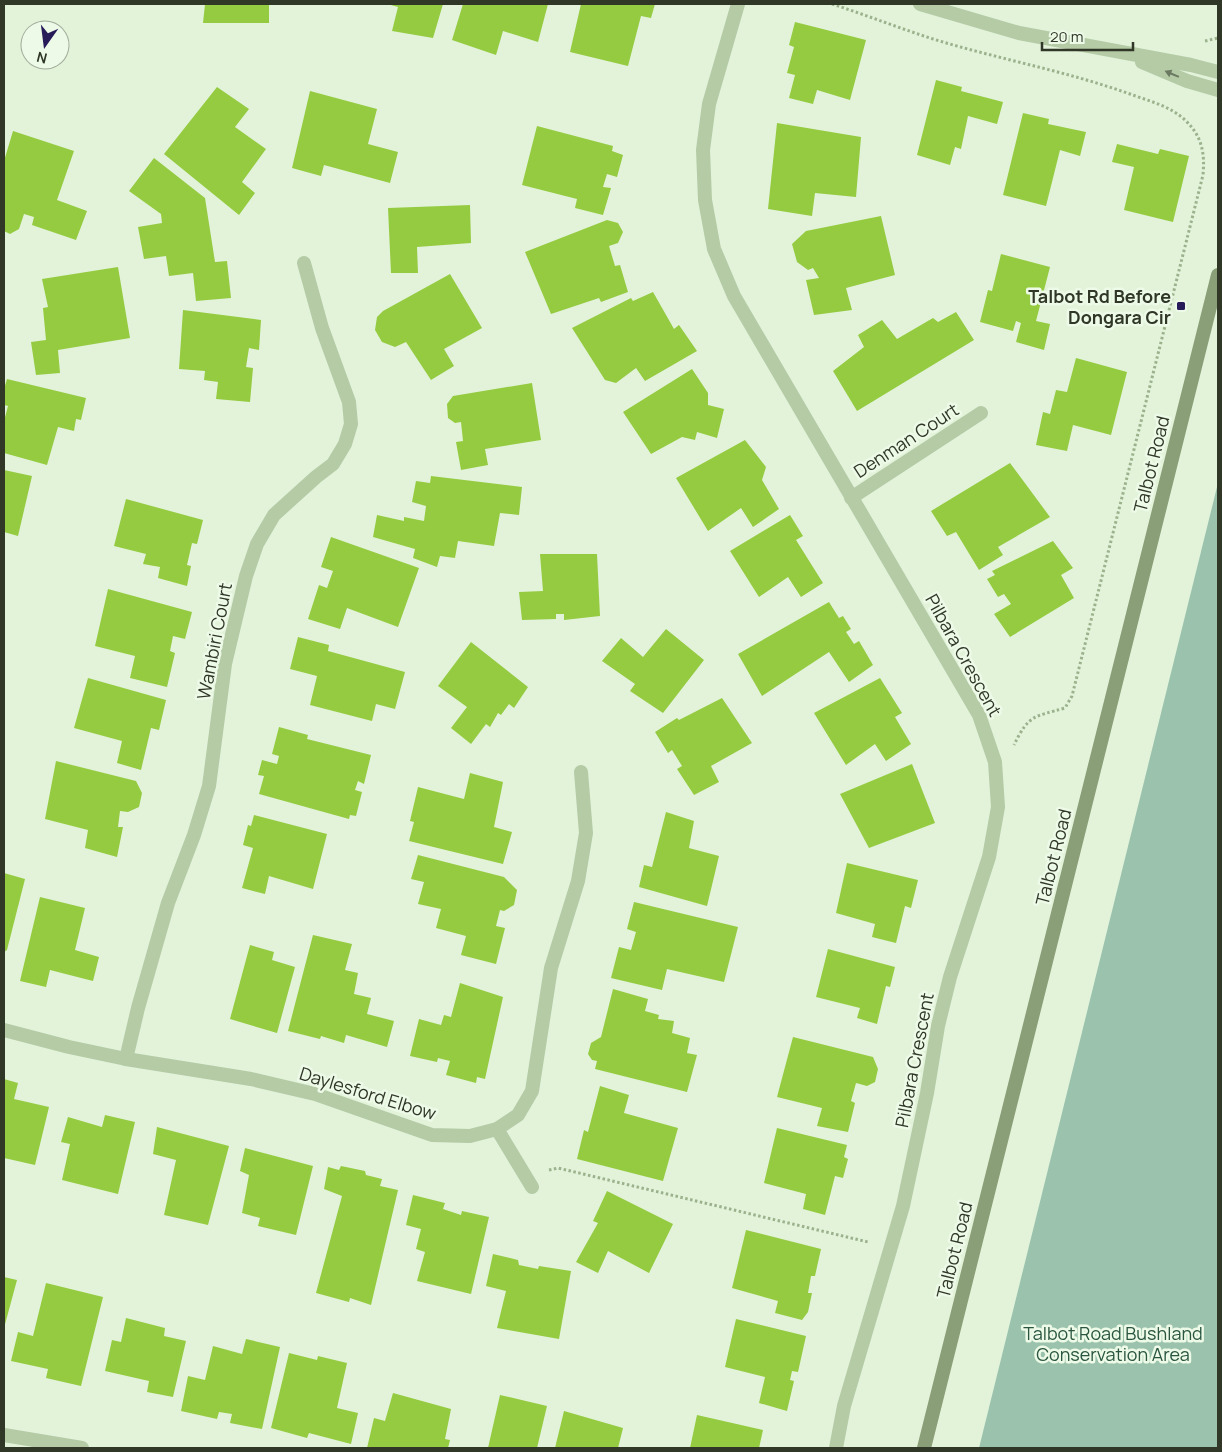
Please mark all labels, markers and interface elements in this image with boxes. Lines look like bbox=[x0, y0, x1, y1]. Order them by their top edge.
north arrow bbox=[20, 20, 70, 70]
scale bar bbox=[1042, 20, 1133, 52]
text: 20 m bbox=[1050, 26, 1083, 47]
text: N bbox=[35, 48, 49, 69]
one-way arrow bbox=[1165, 70, 1179, 78]
place label: Talbot Rd Before Dongara Cir bbox=[1028, 284, 1171, 329]
marker: Talbot Rd Before Dongara Cir bbox=[1175, 300, 1187, 312]
street label: Denman Court bbox=[849, 397, 963, 483]
street label: Talbot Road bbox=[1127, 413, 1175, 515]
street label: Wambiri Court bbox=[191, 581, 237, 701]
street label: Pilbara Crescent bbox=[920, 589, 1008, 721]
street label: Talbot Road bbox=[1029, 806, 1077, 908]
street label: Pilbara Crescent bbox=[889, 991, 939, 1129]
street label: Daylesford Elbow bbox=[297, 1061, 439, 1125]
street label: Talbot Road bbox=[930, 1199, 978, 1301]
park label: Talbot Road Bushland Conservation Area bbox=[1023, 1321, 1203, 1366]

